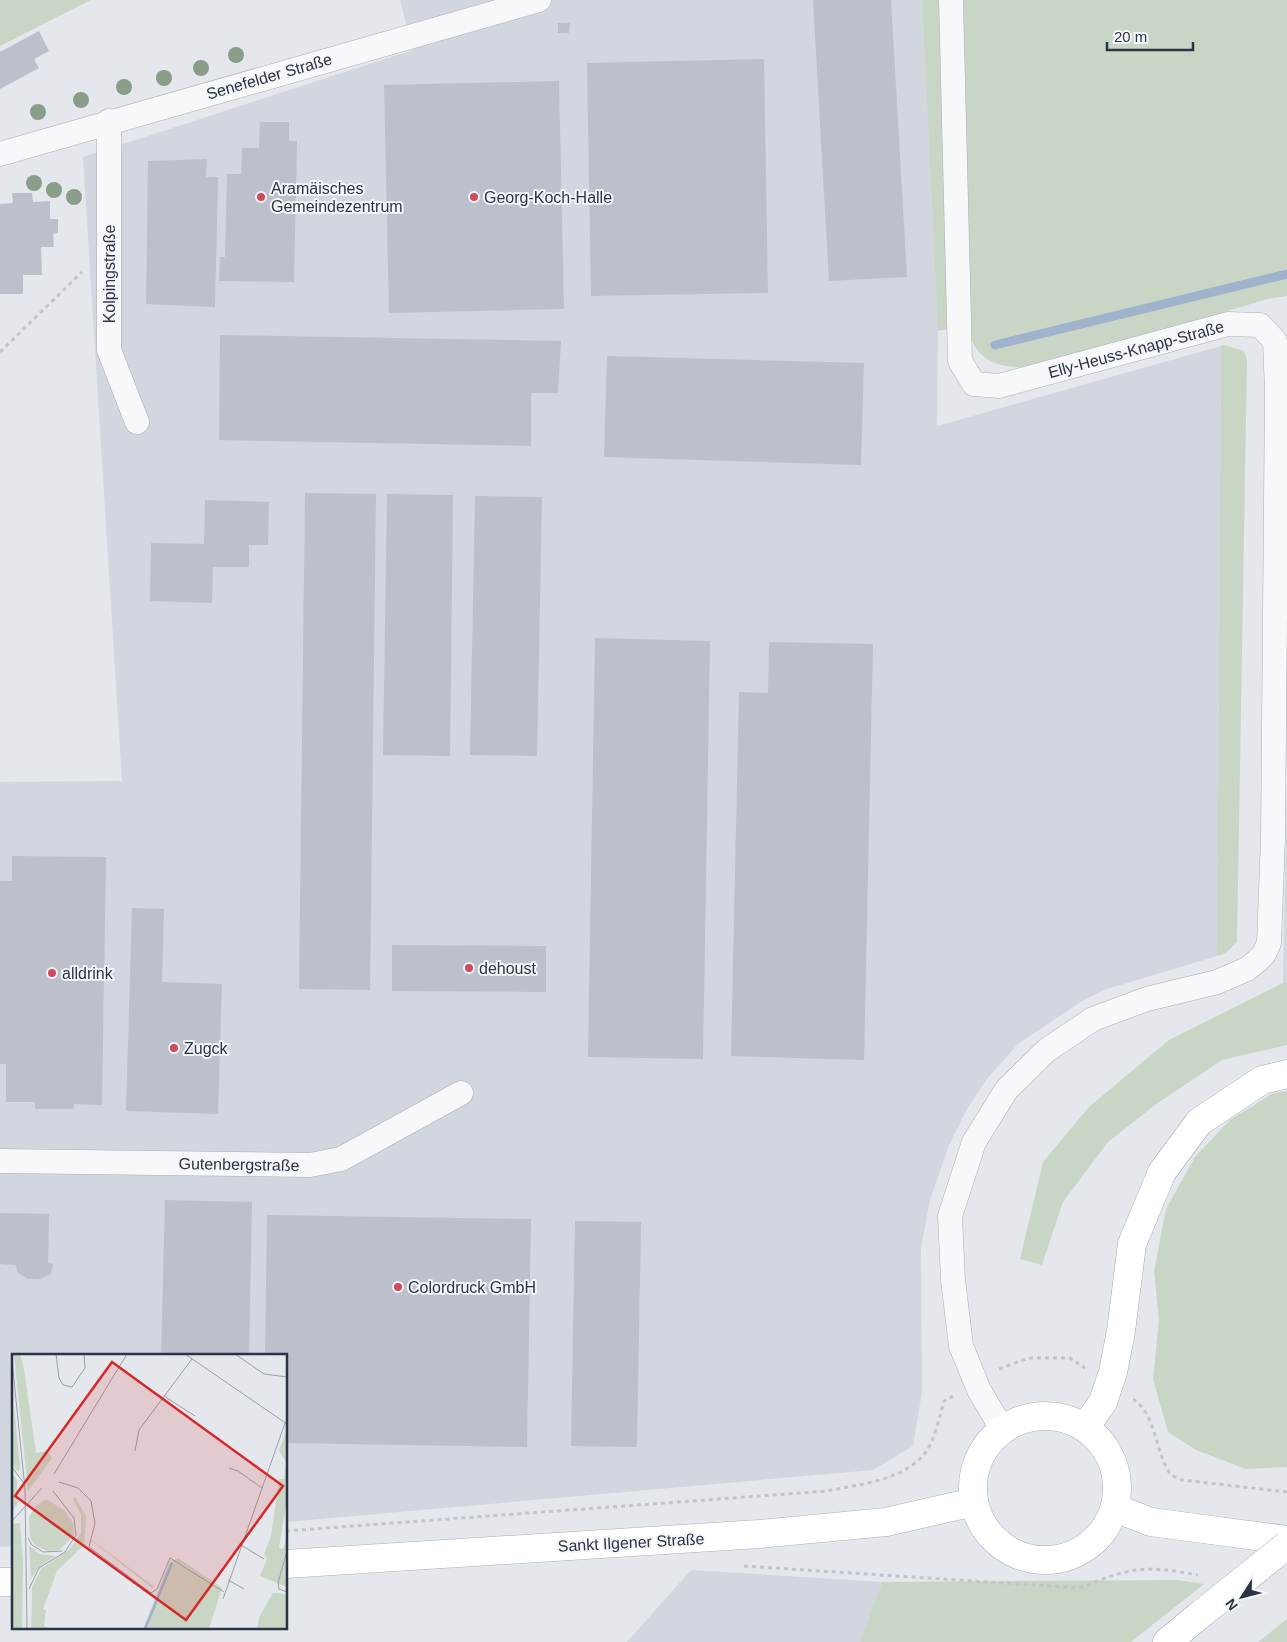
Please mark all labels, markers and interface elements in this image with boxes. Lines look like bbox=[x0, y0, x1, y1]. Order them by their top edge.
scale bar bbox=[1107, 20, 1193, 52]
text: 20 m bbox=[1114, 28, 1147, 45]
street label: Senefelder Straße bbox=[204, 50, 334, 103]
place label: Aramäisches Gemeindezentrum bbox=[271, 180, 403, 215]
place label: Georg-Koch-Halle bbox=[484, 189, 612, 206]
marker: Aramäisches Gemeindezentrum bbox=[255, 191, 267, 203]
marker: Georg-Koch-Halle bbox=[468, 191, 480, 203]
street label: Kolpingstraße bbox=[101, 225, 118, 323]
street label: Elly-Heuss-Knapp-Straße bbox=[1046, 318, 1226, 381]
place label: dehoust bbox=[479, 960, 536, 977]
marker: dehoust bbox=[463, 962, 475, 974]
place label: alldrink bbox=[62, 965, 114, 982]
marker: alldrink bbox=[46, 967, 58, 979]
place label: Zugck bbox=[184, 1040, 229, 1057]
marker: Zugck bbox=[168, 1042, 180, 1054]
street label: Gutenbergstraße bbox=[178, 1155, 300, 1174]
place label: Colordruck GmbH bbox=[408, 1279, 536, 1296]
marker: Colordruck GmbH bbox=[392, 1281, 404, 1293]
inset map bbox=[12, 1354, 288, 1630]
street label: Sankt Ilgener Straße bbox=[557, 1530, 705, 1555]
north arrow bbox=[1217, 1572, 1267, 1622]
text: N bbox=[1222, 1596, 1241, 1613]

